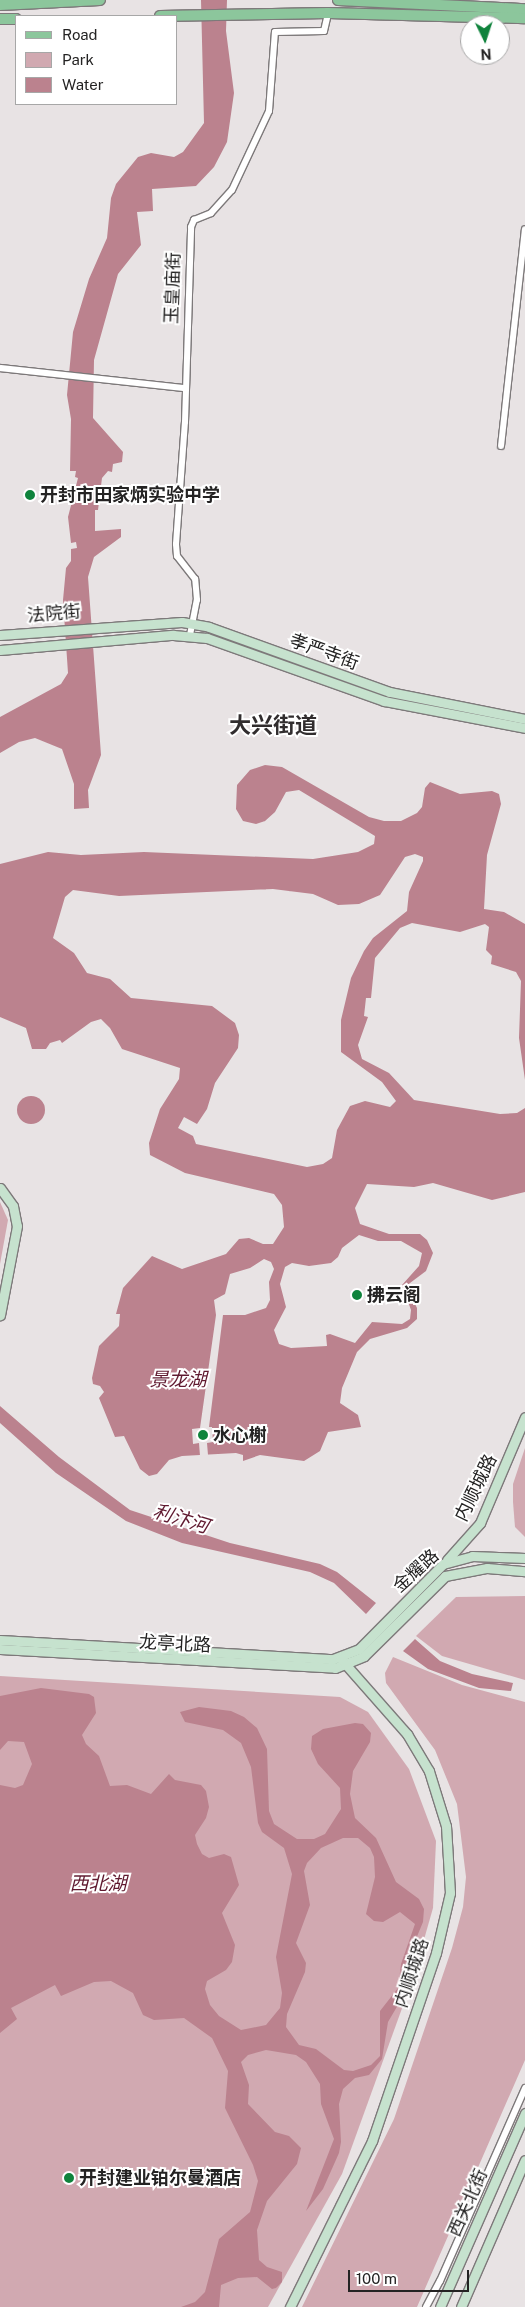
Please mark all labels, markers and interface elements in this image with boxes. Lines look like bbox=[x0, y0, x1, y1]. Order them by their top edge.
legend bbox=[15, 15, 178, 105]
north arrow bbox=[460, 15, 510, 65]
text: Road bbox=[62, 26, 98, 43]
text: N bbox=[480, 46, 492, 62]
text: Park bbox=[62, 51, 94, 68]
text: Water bbox=[62, 76, 104, 93]
street label: 玉皇庙街 bbox=[161, 252, 185, 324]
place label: 开封市田家炳实验中学 bbox=[40, 484, 220, 506]
marker: 开封市田家炳实验中学 bbox=[24, 489, 36, 501]
street label: 法院街 bbox=[26, 601, 82, 627]
street label: 孝严寺街 bbox=[286, 630, 362, 674]
district label: 大兴街道 bbox=[229, 713, 317, 739]
place label: 拂云阁 bbox=[367, 1284, 421, 1306]
marker: 拂云阁 bbox=[351, 1289, 363, 1301]
water label: 景龙湖 bbox=[150, 1369, 206, 1391]
place label: 水心榭 bbox=[213, 1424, 267, 1446]
marker: 水心榭 bbox=[197, 1429, 209, 1441]
street label: 内顺城路 bbox=[451, 1451, 501, 1525]
water label: 利汴河 bbox=[150, 1500, 212, 1538]
street label: 金耀路 bbox=[389, 1545, 443, 1597]
street label: 龙亭北路 bbox=[138, 1631, 212, 1657]
water label: 西北湖 bbox=[70, 1873, 126, 1895]
street label: 内顺城路 bbox=[391, 1935, 433, 2011]
street label: 西关北街 bbox=[443, 2166, 493, 2240]
place label: 开封建业铂尔曼酒店 bbox=[79, 2167, 241, 2189]
marker: 开封建业铂尔曼酒店 bbox=[63, 2172, 75, 2184]
scale bar bbox=[350, 2260, 471, 2292]
text: 100 m bbox=[356, 2270, 397, 2287]

